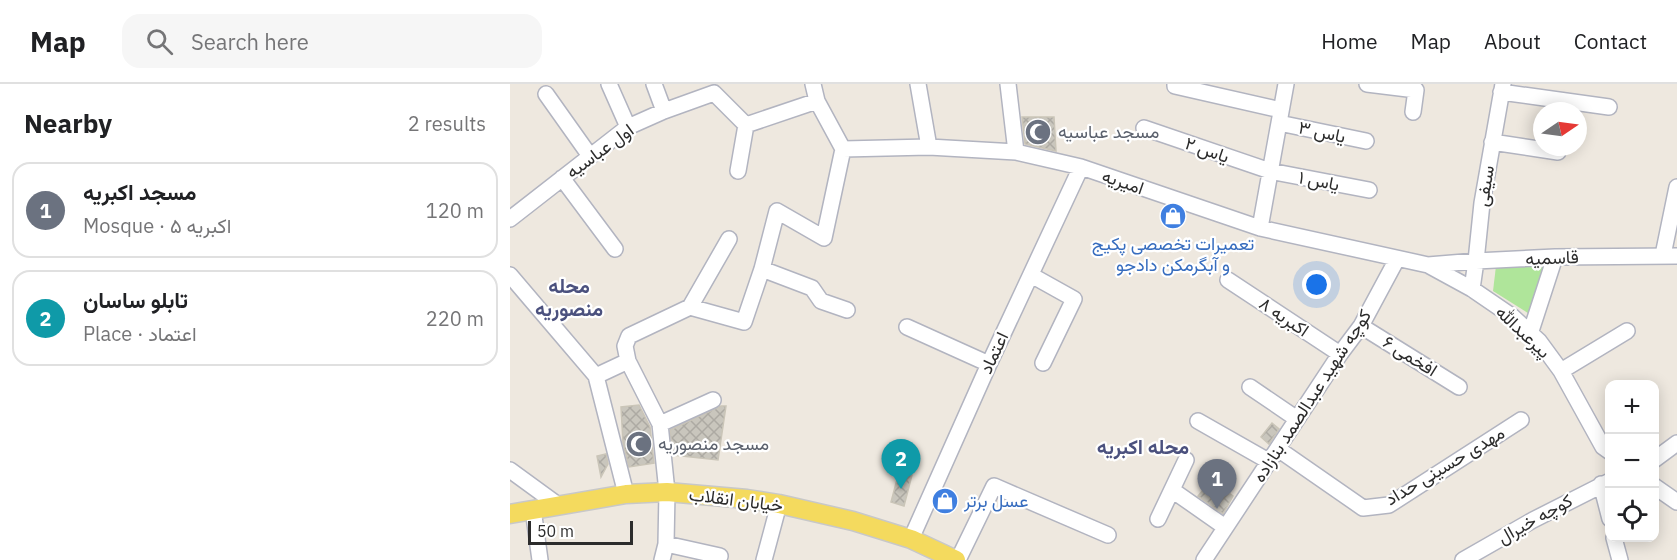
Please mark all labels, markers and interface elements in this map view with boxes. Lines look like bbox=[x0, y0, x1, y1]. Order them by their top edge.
search box bbox=[122, 14, 542, 68]
text: Map bbox=[30, 23, 86, 60]
icon: search bbox=[143, 25, 176, 58]
text: Search here bbox=[191, 27, 309, 56]
text: Home bbox=[1321, 27, 1378, 55]
text: Map bbox=[1411, 27, 1451, 55]
text: About bbox=[1484, 27, 1541, 55]
text: Contact bbox=[1574, 27, 1647, 55]
north arrow bbox=[1533, 102, 1587, 156]
text: Nearby bbox=[24, 106, 112, 140]
text: 2 results bbox=[408, 110, 486, 137]
street label: یاس ۳ bbox=[1296, 115, 1348, 148]
mosque icon: مسجد عباسیه bbox=[1023, 117, 1053, 147]
street label: اول عباسیه bbox=[561, 118, 638, 183]
place label: مسجد عباسیه bbox=[1058, 120, 1159, 143]
street label: یاس ۲ bbox=[1182, 131, 1232, 168]
street label: امیریه bbox=[1099, 164, 1147, 199]
street label: سیفی bbox=[1470, 164, 1499, 208]
street label: یاس ۱ bbox=[1297, 165, 1341, 196]
text: مسجد اکبریه bbox=[83, 177, 196, 206]
text: 1 bbox=[40, 197, 52, 224]
text: 120 m bbox=[426, 197, 484, 224]
shop icon: تعمیرات تخصصی پکیج و آبگرمکن دادجو bbox=[1158, 201, 1188, 231]
text: Mosque · اکبریه ۵ bbox=[83, 212, 231, 239]
place label: تعمیرات تخصصی پکیج و آبگرمکن دادجو bbox=[1092, 232, 1254, 276]
street label: قاسمیه bbox=[1525, 245, 1579, 270]
your location bbox=[1302, 270, 1331, 299]
district label: محله منصوریه bbox=[535, 272, 603, 322]
text: تابلو ساسان bbox=[83, 285, 188, 314]
street label: اکبریه ۸ bbox=[1255, 292, 1314, 342]
street label: پیرعبدالله bbox=[1490, 300, 1556, 364]
text: 2 bbox=[40, 305, 52, 332]
text: 220 m bbox=[426, 305, 484, 332]
street label: کوچه شهید عبدالصمد بنازاده bbox=[1247, 305, 1377, 487]
text: Place · اعتماد bbox=[83, 320, 197, 347]
street label: اعتماد bbox=[974, 328, 1013, 377]
street label: افخمی ۶ bbox=[1379, 330, 1442, 381]
map controls bbox=[1605, 380, 1659, 542]
button: + bbox=[1605, 380, 1659, 434]
street label: مهدی حسینی حداد bbox=[1381, 421, 1509, 510]
mosque icon: مسجد منصوریه bbox=[624, 429, 654, 459]
place label: مسجد منصوریه bbox=[658, 432, 769, 455]
district label: محله اکبریه bbox=[1097, 433, 1189, 460]
button: − bbox=[1605, 434, 1659, 488]
pin: 2 bbox=[882, 440, 920, 489]
pin: 1 bbox=[1198, 460, 1236, 509]
street label: خیابان انقلاب bbox=[688, 482, 784, 517]
shop icon: عسل برتر bbox=[930, 486, 960, 516]
button: locate bbox=[1605, 488, 1659, 542]
place label: عسل برتر bbox=[963, 489, 1028, 512]
street label: کوچه خیرال bbox=[1493, 489, 1577, 549]
scale bar bbox=[528, 518, 633, 546]
text: 50 m bbox=[537, 521, 574, 541]

